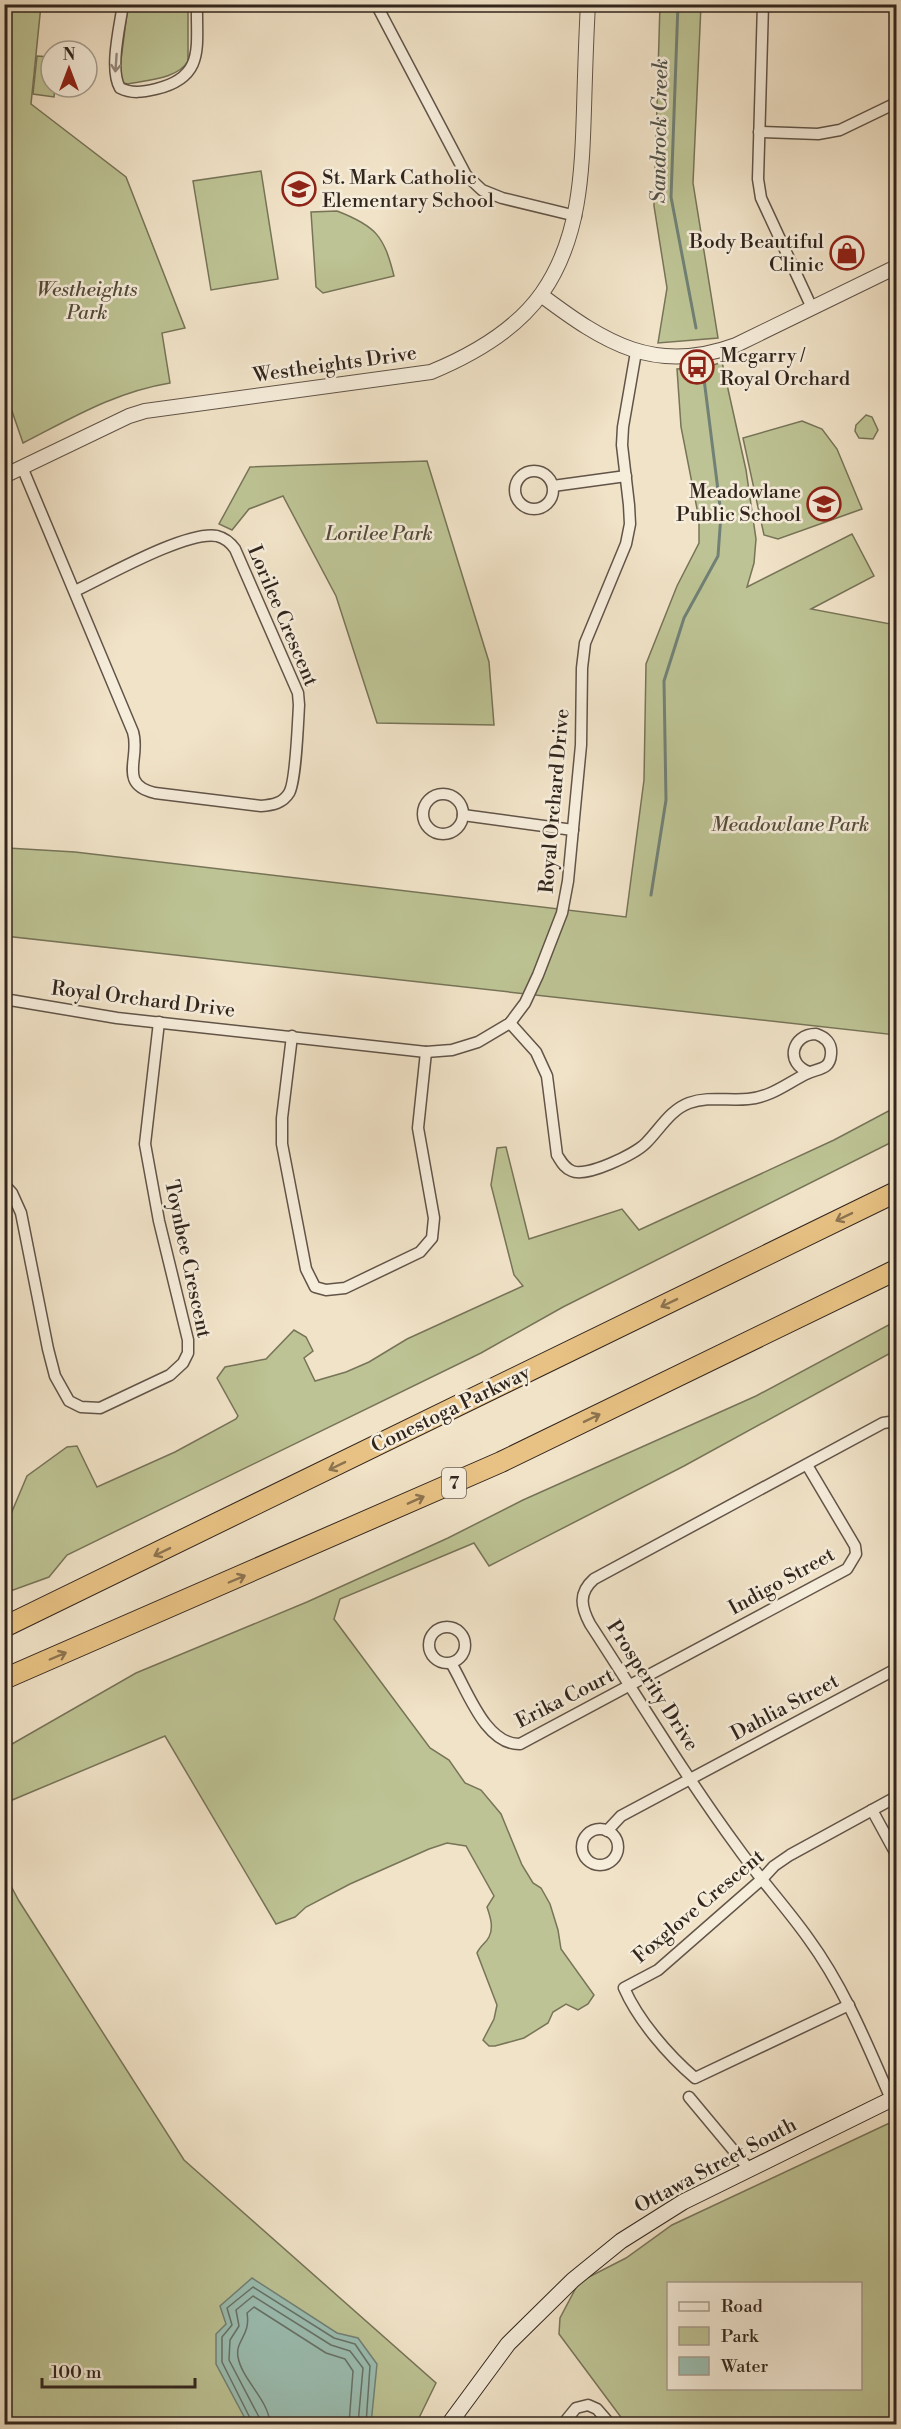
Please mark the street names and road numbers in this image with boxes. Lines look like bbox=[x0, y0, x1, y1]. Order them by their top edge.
street label: Westheights Drive bbox=[251, 341, 418, 389]
street label: Lorilee Crescent bbox=[241, 542, 323, 690]
street label: Royal Orchard Drive bbox=[534, 708, 576, 894]
street label: Royal Orchard Drive bbox=[50, 976, 236, 1024]
street label: Toynbee Crescent bbox=[158, 1178, 216, 1340]
street label: Conestoga Parkway bbox=[367, 1361, 535, 1459]
road number: 7 bbox=[442, 1468, 466, 1498]
street label: Indigo Street bbox=[725, 1543, 839, 1621]
street label: Prosperity Drive bbox=[600, 1616, 704, 1756]
street label: Erika Court bbox=[511, 1663, 619, 1735]
street label: Dahlia Street bbox=[727, 1669, 843, 1747]
street label: Foxglove Crescent bbox=[628, 1845, 770, 1969]
street label: Ottawa Street South bbox=[631, 2113, 801, 2219]

